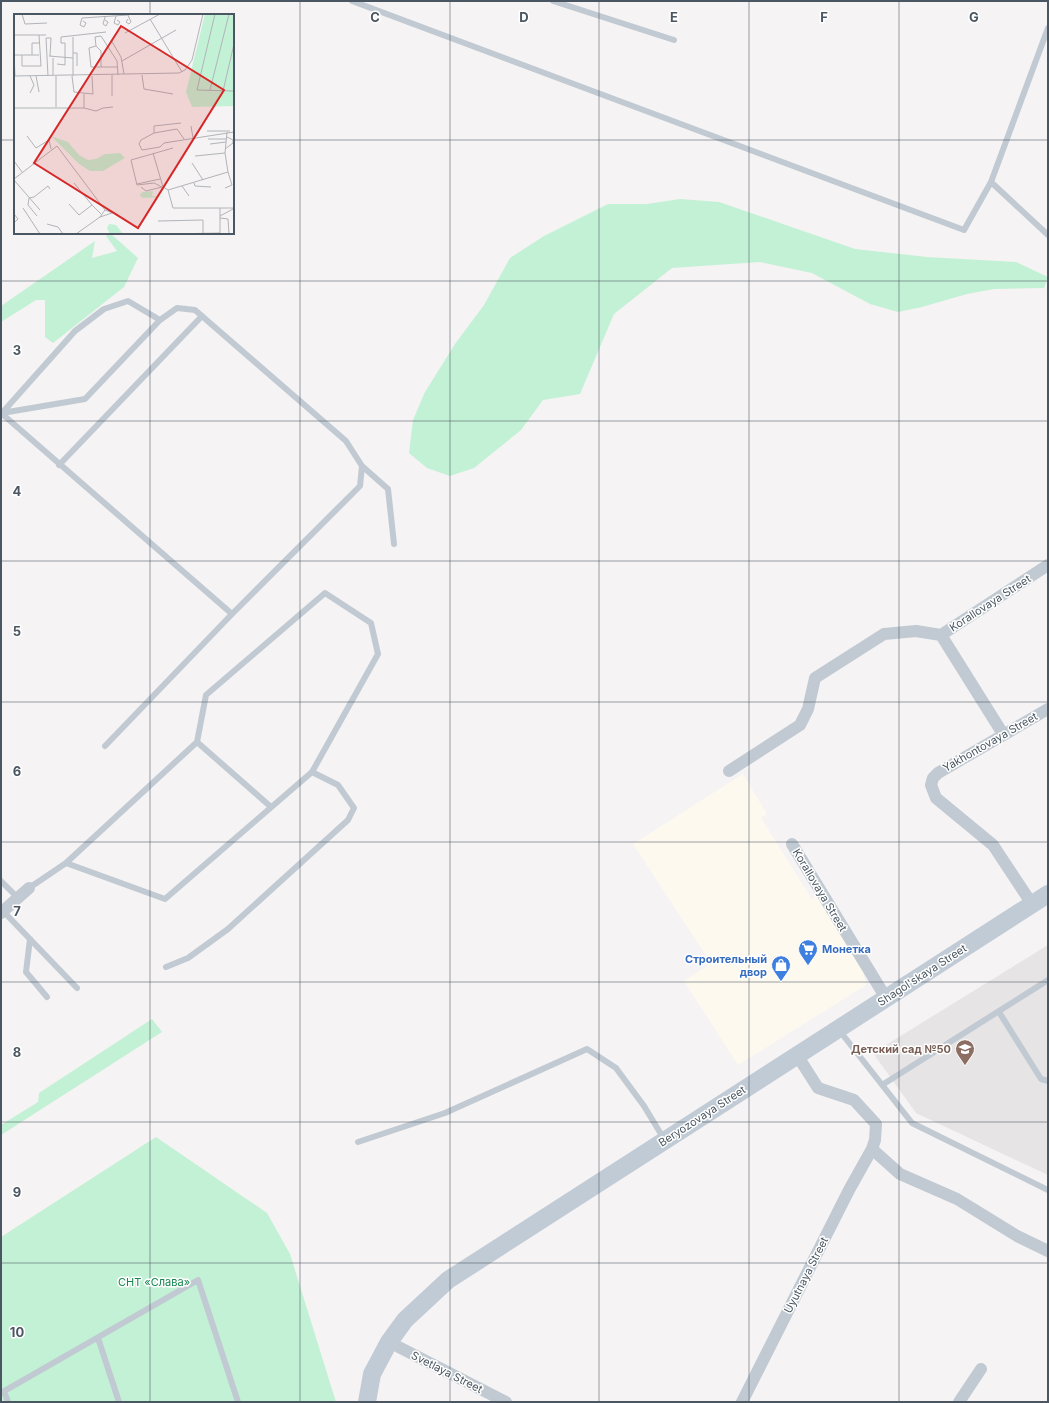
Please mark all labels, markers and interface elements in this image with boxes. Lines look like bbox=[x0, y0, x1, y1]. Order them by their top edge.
text: C bbox=[370, 9, 380, 25]
text: D bbox=[519, 9, 529, 25]
text: E bbox=[670, 9, 678, 25]
text: F bbox=[820, 9, 828, 25]
text: G bbox=[969, 9, 979, 25]
inset map bbox=[14, 14, 234, 234]
text: 3 bbox=[13, 342, 21, 358]
text: 4 bbox=[13, 483, 22, 499]
street label: Korallovaya Street bbox=[947, 571, 1034, 635]
text: 5 bbox=[13, 623, 21, 639]
street label: Yakhontovaya Street bbox=[940, 709, 1040, 775]
text: 6 bbox=[13, 763, 21, 779]
street label: Korallovaya Street bbox=[790, 846, 850, 934]
text: 7 bbox=[13, 903, 21, 919]
supermarket icon: Монетка bbox=[797, 938, 819, 966]
street label: Shagol'skaya Street bbox=[875, 941, 969, 1009]
place label: Монетка bbox=[822, 942, 871, 956]
place label: Строительный двор bbox=[685, 952, 767, 979]
shop icon: Строительный двор bbox=[770, 954, 792, 982]
school or university icon: Детский сад №50 bbox=[954, 1038, 976, 1066]
place label: Детский сад №50 bbox=[851, 1042, 951, 1056]
text: 8 bbox=[13, 1044, 21, 1060]
street label: Beryozovaya Street bbox=[656, 1082, 749, 1149]
text: 9 bbox=[13, 1184, 21, 1200]
street label: Uyutnaya Street bbox=[781, 1234, 831, 1315]
park label: СНТ «Слава» bbox=[118, 1275, 190, 1289]
text: 10 bbox=[10, 1324, 24, 1340]
street label: Svetlaya Street bbox=[409, 1348, 485, 1396]

